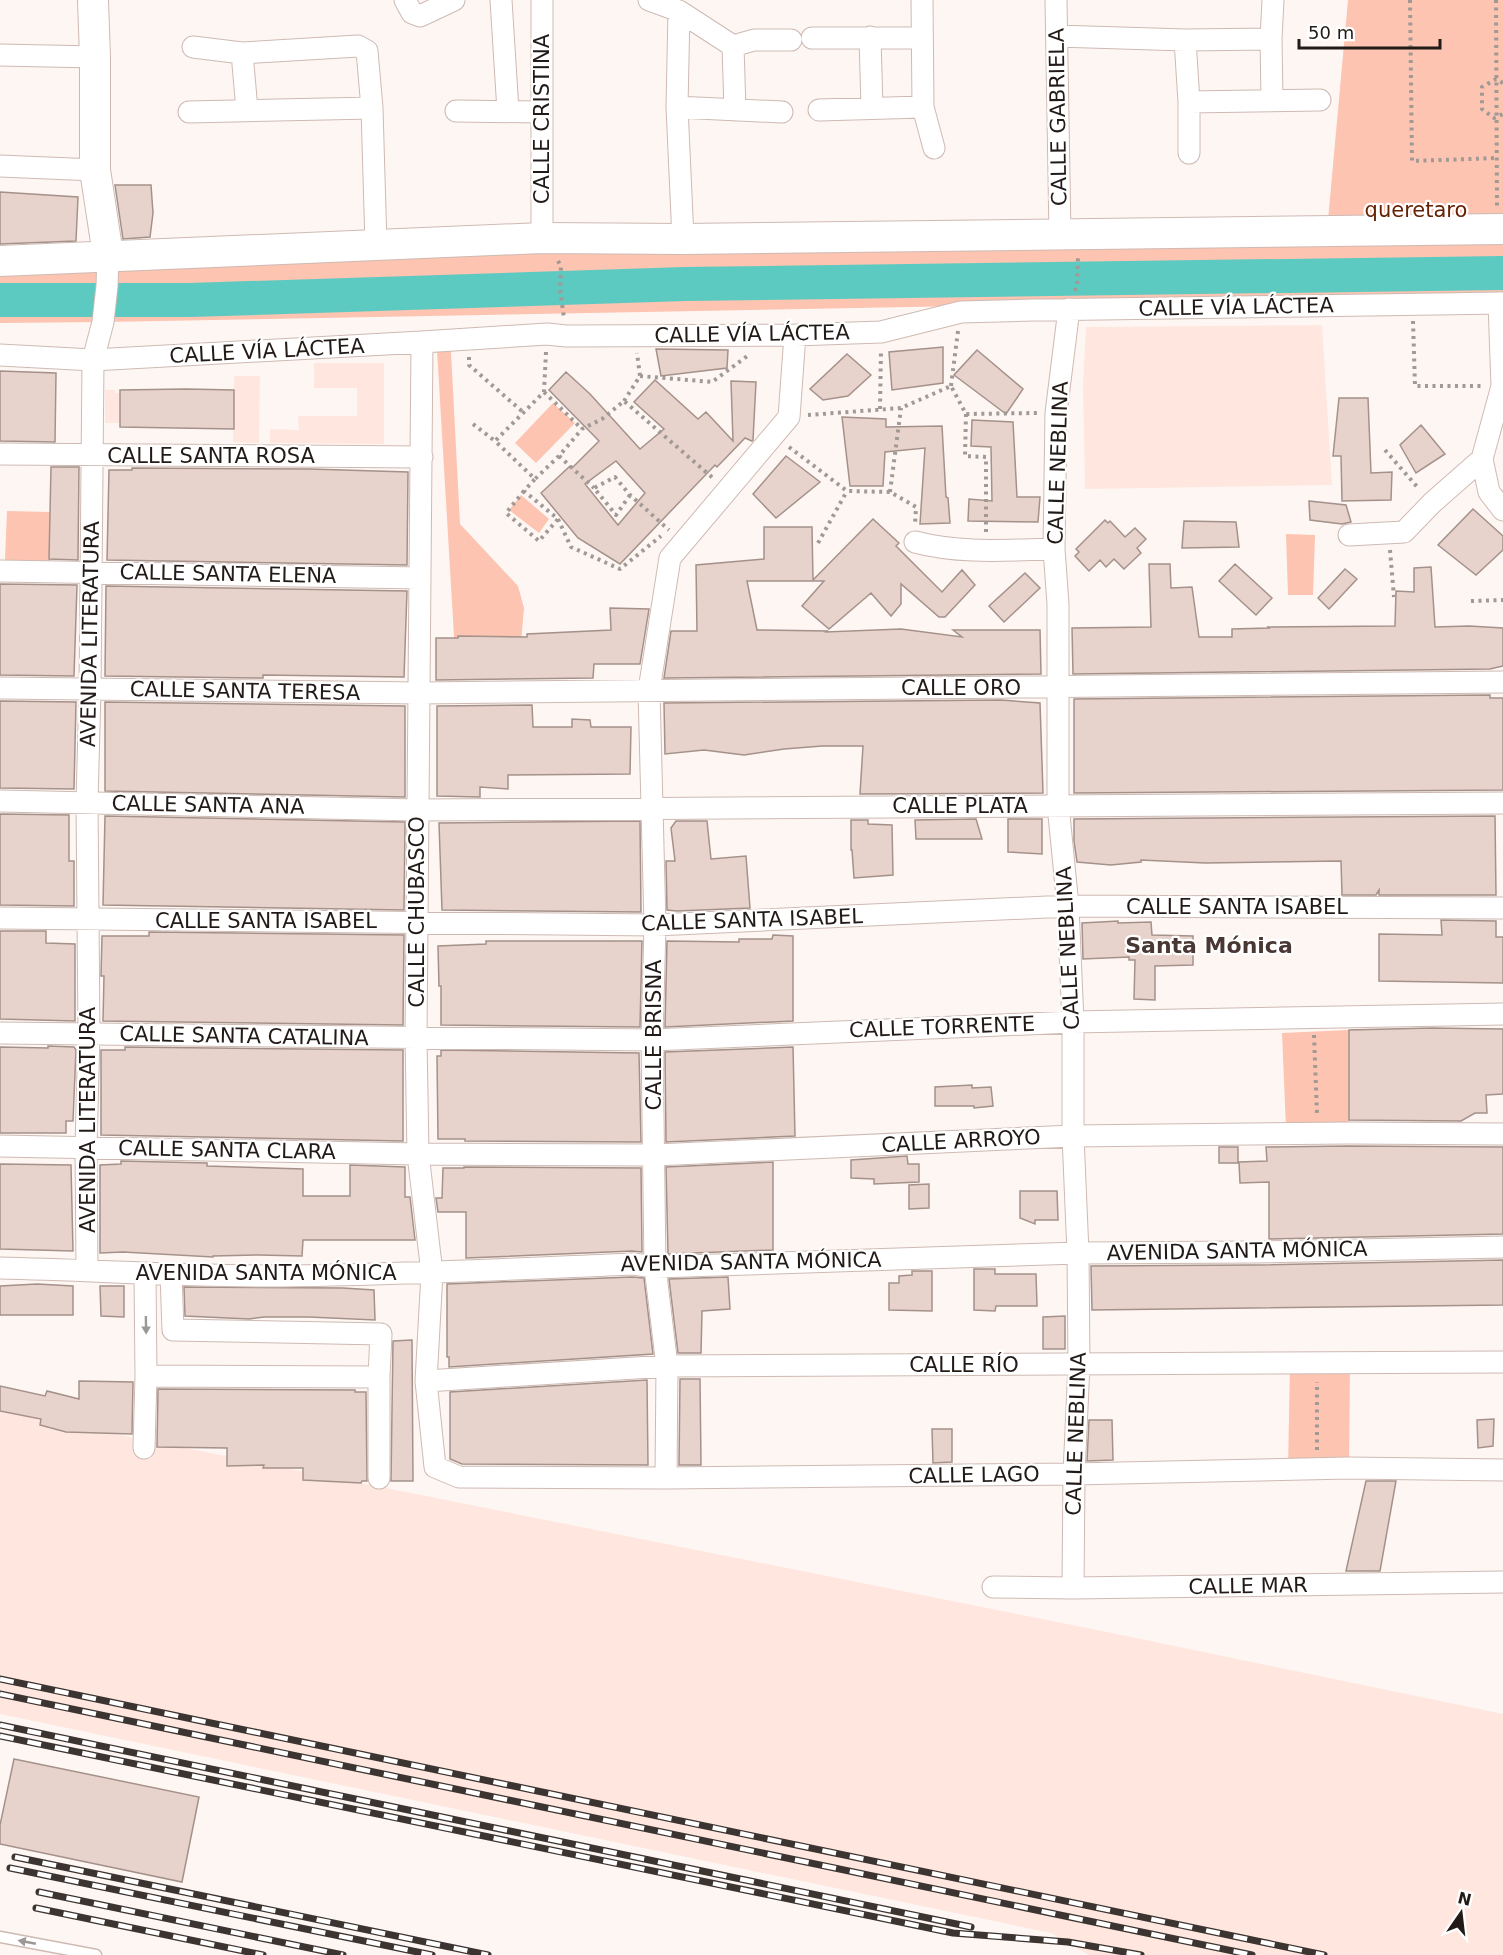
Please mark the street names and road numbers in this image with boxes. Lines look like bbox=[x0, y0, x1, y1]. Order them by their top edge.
street label: CALLE GABRIELA bbox=[1044, 27, 1072, 206]
street label: CALLE CRISTINA bbox=[530, 33, 554, 204]
street label: CALLE VÍA LÁCTEA bbox=[1138, 292, 1334, 321]
street label: CALLE VÍA LÁCTEA bbox=[654, 319, 850, 348]
street label: CALLE VÍA LÁCTEA bbox=[169, 333, 366, 368]
street label: CALLE NEBLINA bbox=[1043, 380, 1073, 545]
street label: CALLE SANTA ROSA bbox=[107, 444, 315, 468]
street label: AVENIDA LITERATURA bbox=[76, 520, 104, 747]
street label: CALLE SANTA ELENA bbox=[119, 560, 337, 588]
street label: CALLE ORO bbox=[901, 676, 1021, 700]
street label: CALLE SANTA TERESA bbox=[130, 677, 361, 705]
street label: CALLE SANTA ANA bbox=[111, 791, 305, 819]
street label: CALLE PLATA bbox=[892, 794, 1028, 818]
street label: CALLE CHUBASCO bbox=[405, 816, 429, 1008]
street label: CALLE NEBLINA bbox=[1052, 865, 1084, 1030]
street label: CALLE SANTA ISABEL bbox=[1126, 895, 1348, 919]
street label: CALLE SANTA ISABEL bbox=[641, 904, 864, 936]
street label: CALLE SANTA ISABEL bbox=[155, 909, 377, 933]
street label: CALLE BRISNA bbox=[642, 959, 666, 1110]
street label: AVENIDA LITERATURA bbox=[76, 1006, 100, 1233]
street label: CALLE TORRENTE bbox=[849, 1012, 1035, 1042]
street label: CALLE SANTA CATALINA bbox=[119, 1022, 369, 1050]
street label: CALLE ARROYO bbox=[881, 1125, 1041, 1157]
street label: CALLE SANTA CLARA bbox=[118, 1136, 337, 1164]
street label: AVENIDA SANTA MÓNICA bbox=[1106, 1236, 1368, 1265]
street label: AVENIDA SANTA MÓNICA bbox=[620, 1247, 882, 1276]
street label: AVENIDA SANTA MÓNICA bbox=[135, 1260, 397, 1285]
street label: CALLE NEBLINA bbox=[1061, 1351, 1091, 1516]
street label: CALLE RÍO bbox=[909, 1352, 1019, 1377]
street label: CALLE LAGO bbox=[908, 1462, 1040, 1488]
street label: CALLE MAR bbox=[1188, 1573, 1308, 1599]

